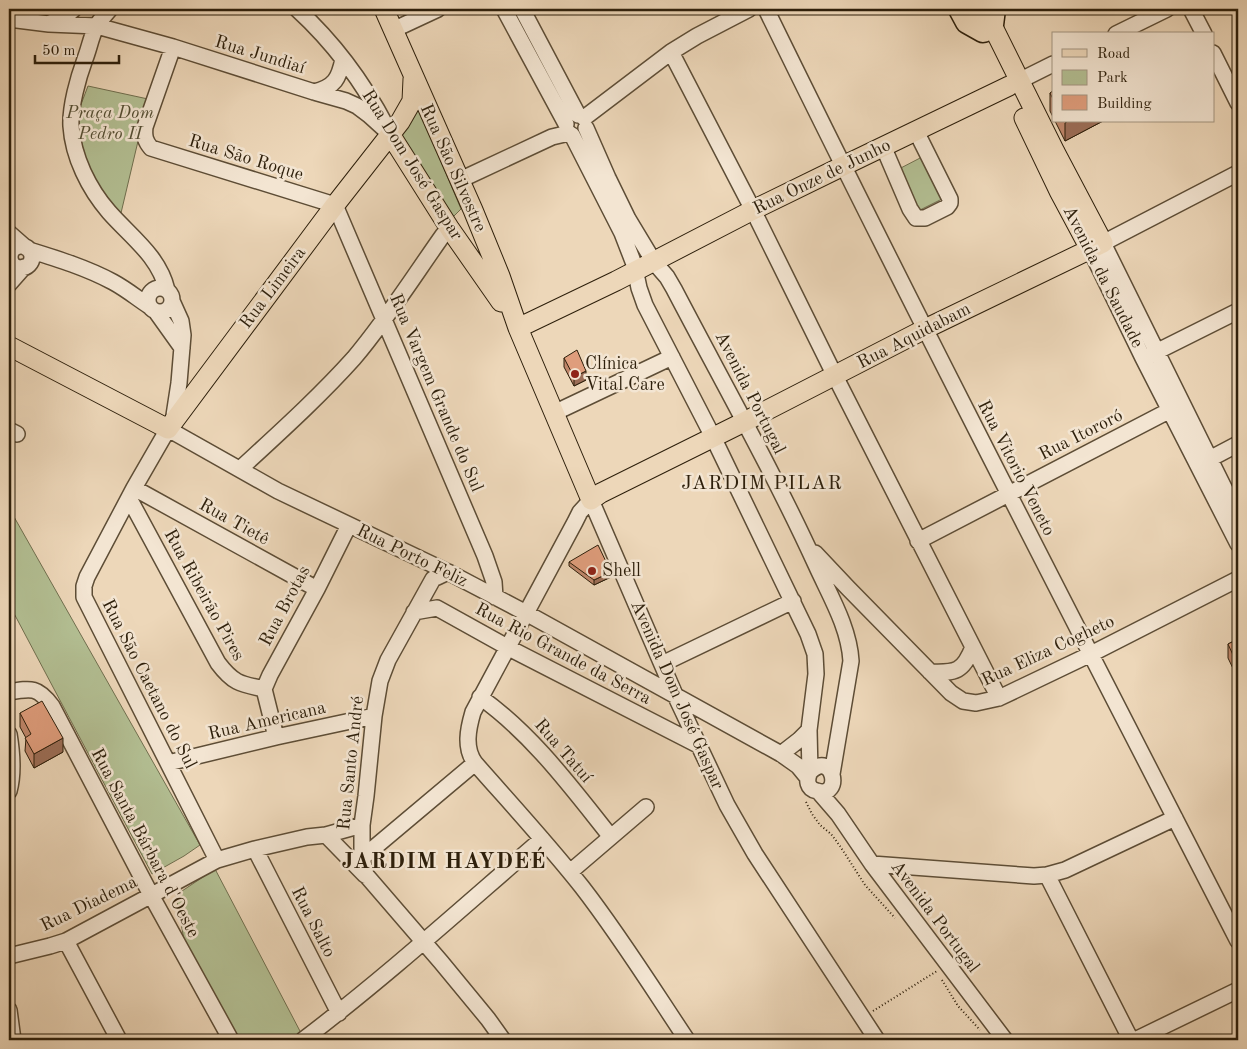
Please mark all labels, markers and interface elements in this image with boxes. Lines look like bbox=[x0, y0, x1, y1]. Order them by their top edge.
scale bar bbox=[35, 32, 119, 64]
legend bbox=[1052, 32, 1214, 122]
street label: Rua Jundiaí bbox=[213, 33, 307, 77]
text: 50 m bbox=[42, 44, 76, 59]
text: Road bbox=[1097, 47, 1131, 62]
text: Park bbox=[1097, 71, 1128, 86]
street label: Rua Dom José Gaspar bbox=[358, 87, 466, 244]
text: Building bbox=[1097, 97, 1152, 112]
street label: Rua São Silvestre bbox=[417, 101, 489, 235]
park label: Praça Dom Pedro II bbox=[65, 104, 154, 143]
street label: Rua São Roque bbox=[186, 132, 306, 184]
street label: Rua Onze de Junho bbox=[750, 136, 894, 218]
street label: Avenida da Saudade bbox=[1059, 203, 1147, 351]
street label: Rua Limeira bbox=[237, 244, 309, 332]
street label: Rua Vargem Grande do Sul bbox=[386, 291, 486, 495]
street label: Rua Aquidabam bbox=[854, 300, 974, 372]
street label: Avenida Portugal bbox=[711, 329, 789, 457]
place label: Clínica Vital Care bbox=[585, 355, 665, 394]
marker: Clínica Vital Care bbox=[569, 368, 581, 380]
street label: Rua Vitorio Veneto bbox=[974, 397, 1058, 539]
street label: Rua Itororó bbox=[1036, 406, 1126, 464]
district label: JARDIM PILAR bbox=[681, 474, 843, 494]
street label: Rua Tietê bbox=[196, 495, 272, 549]
street label: Rua Porto Feliz bbox=[354, 521, 470, 591]
street label: Rua Ribeirão Pires bbox=[160, 526, 248, 664]
place label: Shell bbox=[602, 562, 641, 580]
street label: Rua Brotas bbox=[256, 563, 314, 649]
marker: Shell bbox=[586, 565, 598, 577]
street label: Rua São Caetano do Sul bbox=[98, 596, 200, 772]
street label: Avenida Dom José Gaspar bbox=[627, 598, 727, 793]
street label: Rua Rio Grande da Serra bbox=[472, 600, 654, 708]
street label: Rua Eliza Cogheto bbox=[979, 612, 1117, 690]
street label: Rua Santo André bbox=[335, 695, 367, 831]
street label: Rua Americana bbox=[206, 699, 328, 743]
street label: Rua Tatuí bbox=[531, 716, 595, 786]
street label: Rua Santa Bárbara d'Oeste bbox=[87, 745, 203, 941]
district label: JARDIM HAYDEÉ bbox=[342, 846, 546, 873]
street label: Avenida Portugal bbox=[887, 858, 983, 976]
street label: Rua Diadema bbox=[38, 873, 140, 935]
street label: Rua Salto bbox=[288, 884, 338, 960]

